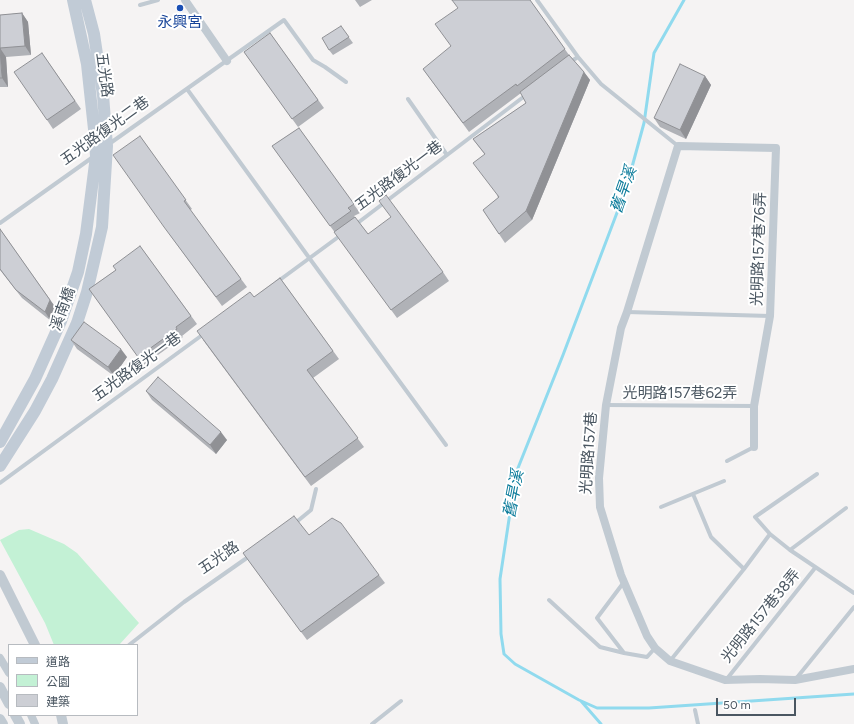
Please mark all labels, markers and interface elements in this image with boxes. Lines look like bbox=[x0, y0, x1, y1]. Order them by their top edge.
marker: 永興宮 bbox=[175, 3, 185, 13]
place label: 永興宮 bbox=[158, 14, 202, 32]
street label: 五光路 bbox=[92, 51, 116, 99]
street label: 五光路復光二巷 bbox=[57, 93, 153, 169]
street label: 五光路復光一巷 bbox=[352, 137, 446, 215]
water label: 舊旱溪 bbox=[607, 164, 641, 216]
street label: 光明路157巷76弄 bbox=[748, 192, 770, 306]
street label: 溪南橋 bbox=[47, 285, 79, 333]
street label: 五光路復光一巷 bbox=[89, 329, 185, 405]
street label: 光明路157巷62弄 bbox=[623, 385, 737, 403]
street label: 光明路157巷 bbox=[577, 411, 601, 495]
water label: 舊旱溪 bbox=[500, 469, 528, 519]
street label: 五光路 bbox=[195, 538, 243, 578]
street label: 光明路157巷38弄 bbox=[718, 566, 804, 666]
legend bbox=[8, 644, 138, 716]
text: 道路 bbox=[46, 655, 70, 669]
text: 公園 bbox=[46, 675, 70, 689]
scale bar bbox=[718, 690, 798, 716]
text: 建築 bbox=[46, 695, 70, 709]
text: 50 m bbox=[723, 698, 751, 712]

